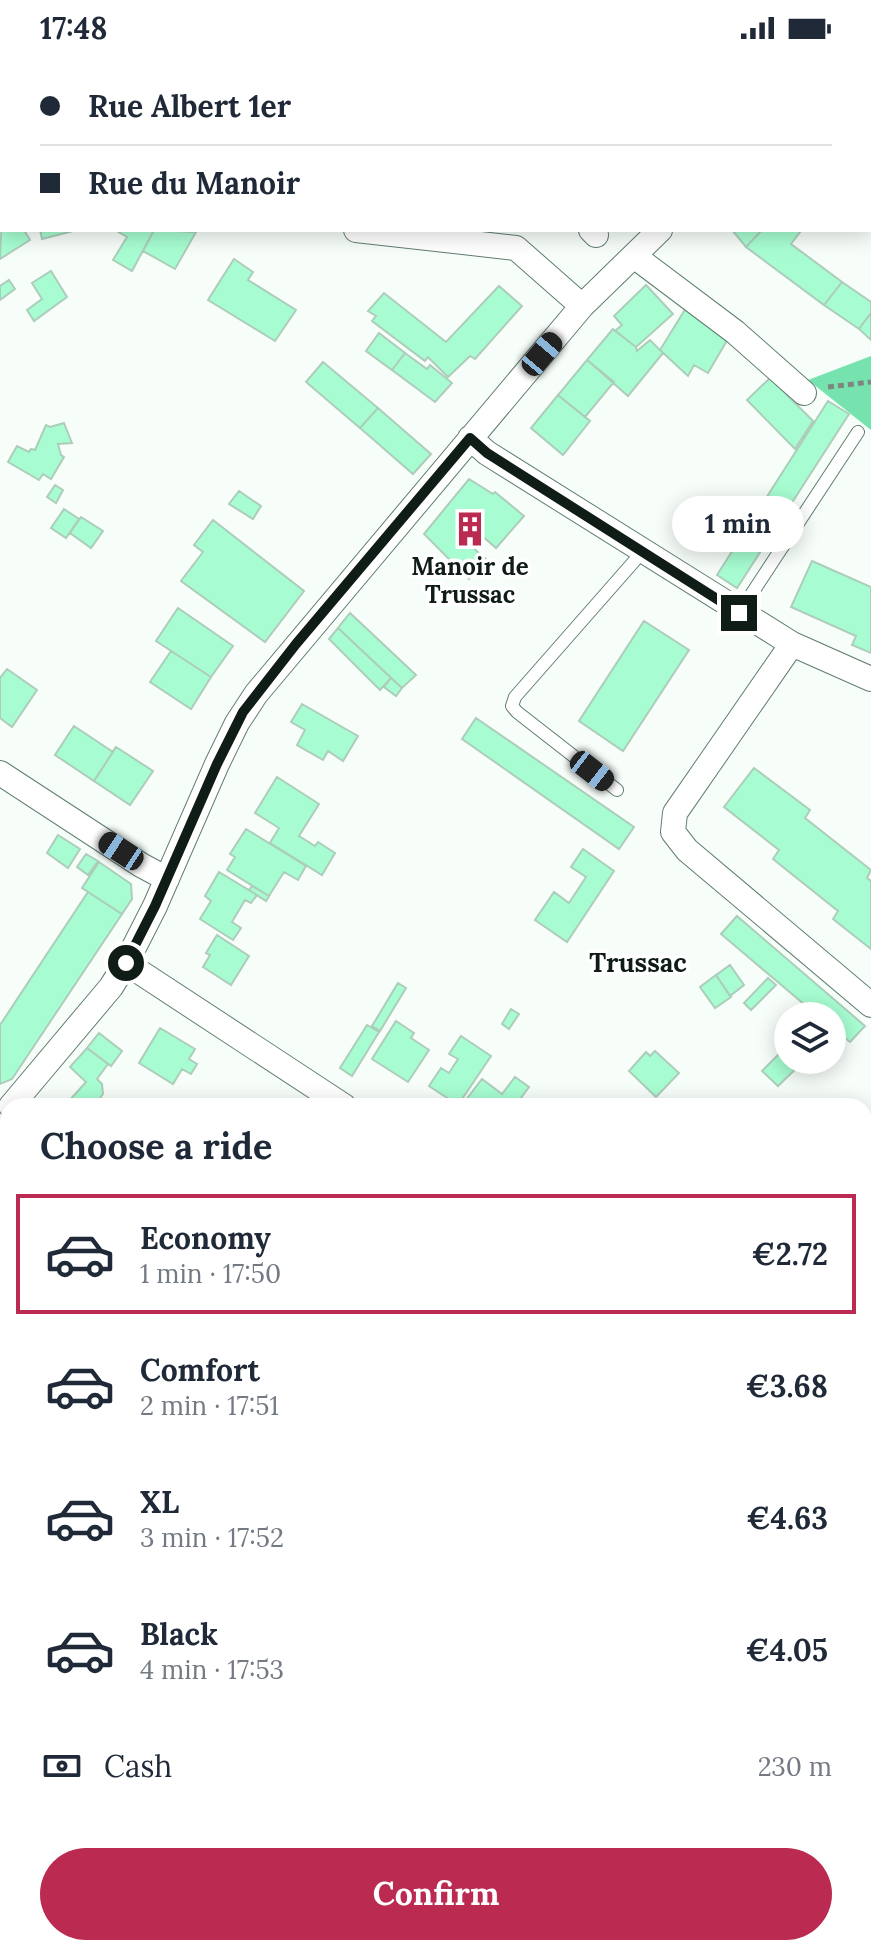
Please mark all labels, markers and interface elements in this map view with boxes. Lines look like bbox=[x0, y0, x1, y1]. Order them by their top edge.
text: 17:48 bbox=[40, 9, 107, 47]
text: Rue Albert 1er bbox=[88, 87, 291, 125]
text: Rue du Manoir bbox=[88, 164, 300, 202]
car bbox=[517, 328, 567, 380]
callout: 1 min bbox=[673, 497, 805, 553]
text: 1 min bbox=[705, 507, 771, 540]
building icon: Manoir de Trussac bbox=[451, 510, 489, 548]
place label: Manoir de Trussac bbox=[411, 551, 529, 610]
route end bbox=[721, 595, 757, 631]
car bbox=[566, 747, 618, 795]
car bbox=[94, 828, 148, 874]
route start bbox=[108, 945, 144, 981]
district label: Trussac bbox=[589, 946, 687, 979]
map controls bbox=[774, 1002, 846, 1074]
button: layers bbox=[774, 1002, 846, 1074]
text: Choose a ride bbox=[40, 1123, 272, 1169]
icon: car bbox=[44, 1218, 116, 1290]
text: Economy bbox=[140, 1219, 271, 1257]
text: €2.72 bbox=[752, 1235, 828, 1273]
text: 1 min · 17:50 bbox=[140, 1257, 281, 1290]
icon: car bbox=[44, 1350, 116, 1422]
text: Comfort bbox=[140, 1351, 260, 1389]
text: €3.68 bbox=[746, 1367, 828, 1405]
text: 2 min · 17:51 bbox=[140, 1389, 279, 1422]
icon: car bbox=[44, 1482, 116, 1554]
text: XL bbox=[140, 1483, 179, 1521]
text: €4.63 bbox=[746, 1499, 828, 1537]
text: 3 min · 17:52 bbox=[140, 1521, 284, 1554]
icon: car bbox=[44, 1614, 116, 1686]
text: Black bbox=[140, 1615, 218, 1653]
text: €4.05 bbox=[746, 1631, 828, 1669]
text: 4 min · 17:53 bbox=[140, 1653, 284, 1686]
icon: cash bbox=[40, 1744, 84, 1788]
text: Cash bbox=[104, 1747, 172, 1785]
text: 230 m bbox=[758, 1750, 832, 1783]
button: Confirm bbox=[40, 1848, 832, 1940]

